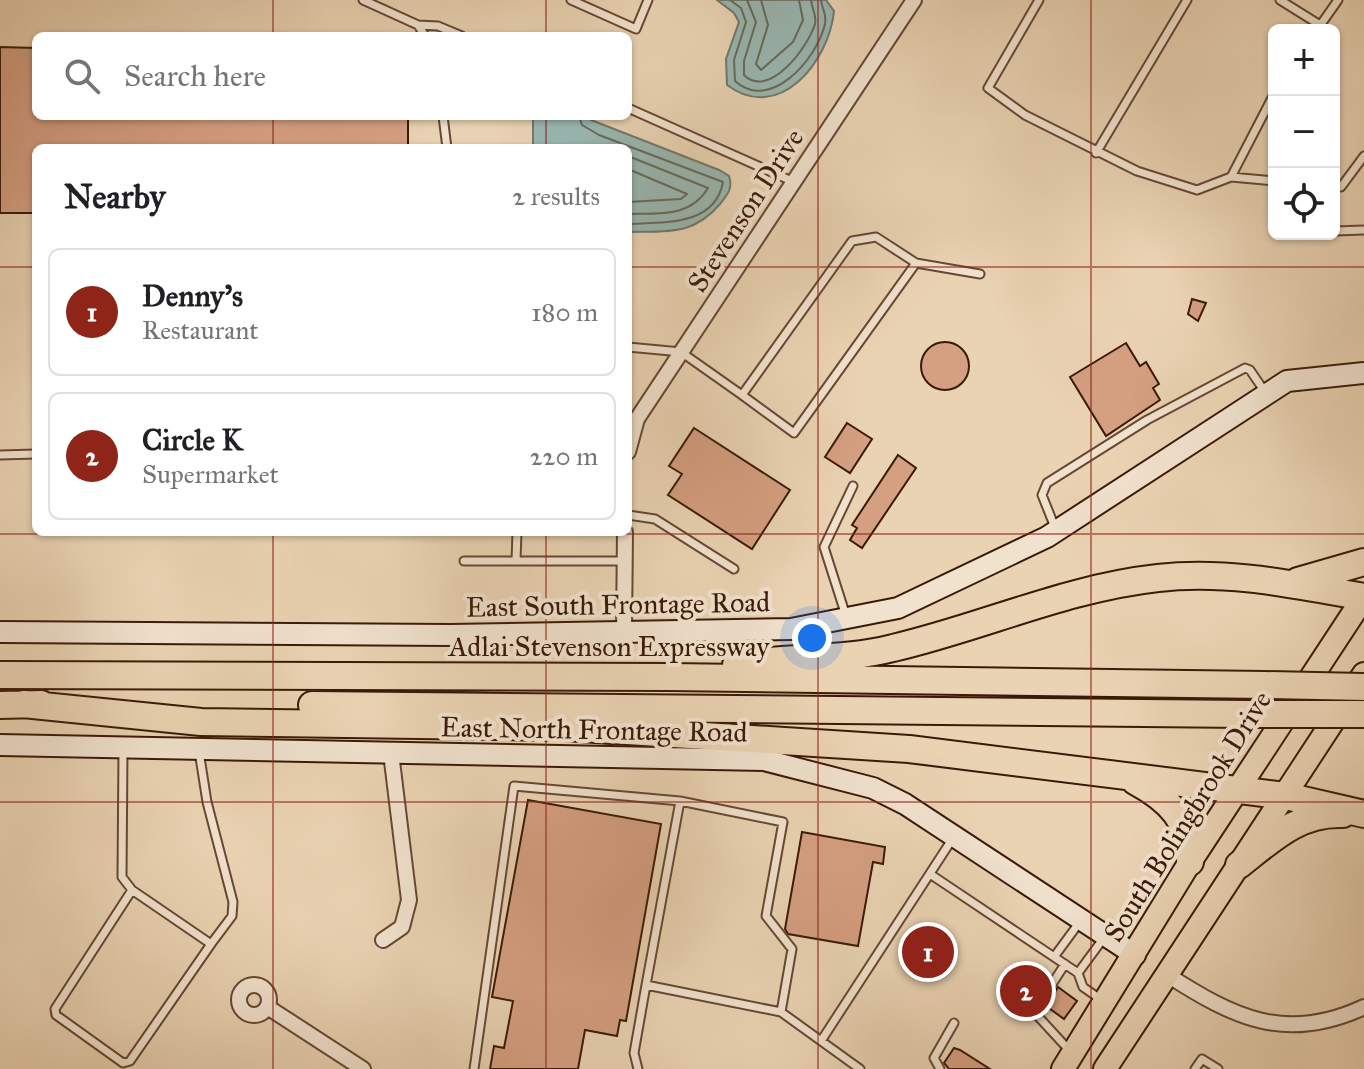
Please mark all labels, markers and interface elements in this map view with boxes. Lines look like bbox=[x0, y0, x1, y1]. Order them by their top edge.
map controls bbox=[1268, 24, 1340, 240]
button: + bbox=[1268, 24, 1340, 96]
search box bbox=[32, 32, 632, 120]
icon: search bbox=[60, 54, 104, 98]
text: Search here bbox=[124, 58, 266, 94]
button: − bbox=[1268, 96, 1340, 168]
street label: Stevenson Drive bbox=[680, 122, 811, 299]
button: locate bbox=[1268, 168, 1340, 240]
text: Nearby bbox=[64, 176, 166, 217]
text: 2 results bbox=[512, 180, 600, 212]
text: Denny's bbox=[142, 278, 243, 314]
text: 1 bbox=[87, 296, 97, 328]
text: 180 m bbox=[531, 296, 598, 328]
text: Restaurant bbox=[142, 314, 258, 346]
text: Circle K bbox=[142, 422, 243, 458]
text: 2 bbox=[86, 440, 98, 472]
text: 220 m bbox=[530, 440, 598, 472]
text: Supermarket bbox=[142, 458, 279, 490]
street label: East South Frontage Road bbox=[466, 584, 770, 625]
your location bbox=[792, 618, 832, 658]
street label: Adlai Stevenson Expressway bbox=[448, 629, 770, 664]
street label: South Bolingbrook Drive bbox=[1096, 684, 1279, 948]
street label: East North Frontage Road bbox=[440, 709, 748, 750]
pin: 1 bbox=[902, 922, 954, 982]
pin: 2 bbox=[1000, 961, 1052, 1021]

